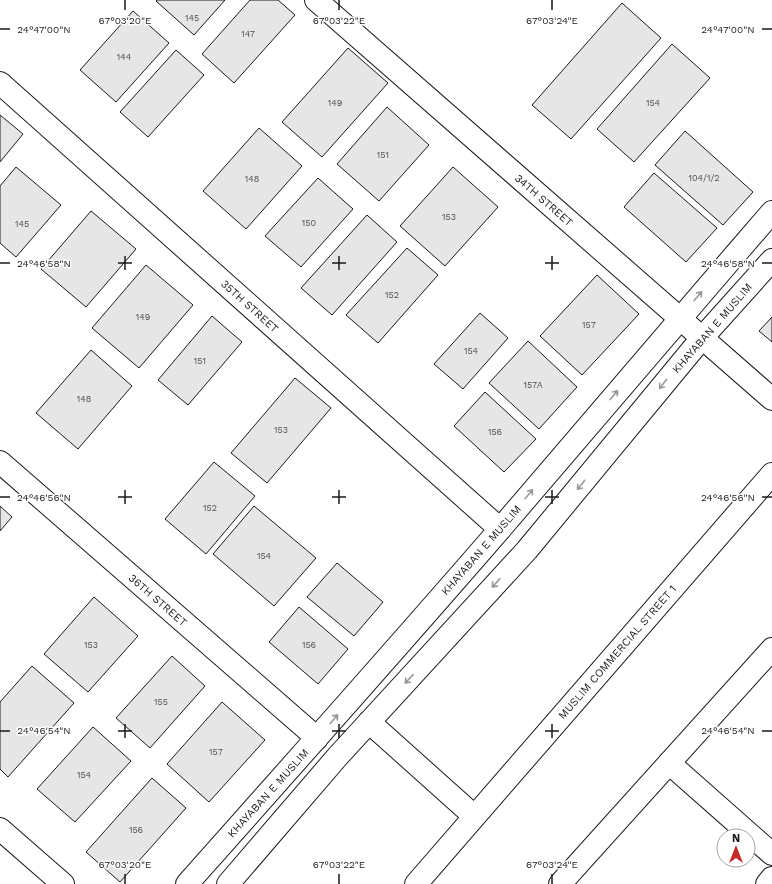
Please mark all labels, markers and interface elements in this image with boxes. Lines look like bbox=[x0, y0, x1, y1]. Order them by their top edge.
house number: 145 bbox=[185, 13, 199, 23]
text: 67°03'20"E bbox=[99, 15, 151, 26]
text: 67°03'22"E bbox=[313, 15, 365, 26]
text: 67°03'24"E bbox=[526, 15, 578, 26]
text: 24°47'00"N bbox=[17, 24, 71, 35]
text: 24°47'00"N bbox=[701, 24, 755, 35]
house number: 147 bbox=[241, 29, 255, 39]
house number: 144 bbox=[117, 52, 132, 62]
house number: 149 bbox=[328, 98, 342, 108]
house number: 154 bbox=[646, 98, 661, 108]
house number: 151 bbox=[377, 150, 389, 160]
street label: 34TH STREET bbox=[512, 172, 576, 229]
house number: 104/1/2 bbox=[688, 173, 720, 183]
house number: 148 bbox=[245, 174, 259, 184]
house number: 153 bbox=[442, 212, 456, 222]
house number: 150 bbox=[302, 218, 317, 228]
house number: 145 bbox=[15, 219, 29, 229]
text: 24°46'58"N bbox=[17, 258, 71, 269]
text: 24°46'58"N bbox=[701, 258, 755, 269]
street label: 35TH STREET bbox=[218, 277, 281, 336]
street label: KHAYABAN E MUSLIM bbox=[670, 281, 755, 376]
house number: 152 bbox=[385, 290, 399, 300]
one-way arrow bbox=[694, 291, 703, 302]
house number: 149 bbox=[136, 312, 150, 322]
house number: 157 bbox=[582, 320, 596, 330]
house number: 154 bbox=[464, 346, 479, 356]
house number: 151 bbox=[194, 356, 206, 366]
one-way arrow bbox=[659, 379, 668, 390]
house number: 157A bbox=[523, 380, 543, 390]
one-way arrow bbox=[609, 390, 618, 400]
house number: 148 bbox=[77, 394, 91, 404]
house number: 153 bbox=[274, 425, 288, 435]
house number: 156 bbox=[488, 427, 502, 437]
one-way arrow bbox=[576, 479, 585, 490]
one-way arrow bbox=[525, 489, 534, 499]
text: 24°46'56"N bbox=[17, 492, 71, 503]
text: 24°46'56"N bbox=[701, 492, 755, 503]
house number: 152 bbox=[203, 503, 217, 513]
street label: KHAYABAN E MUSLIM bbox=[439, 503, 524, 598]
house number: 154 bbox=[257, 551, 272, 561]
street label: 36TH STREET bbox=[126, 572, 190, 629]
one-way arrow bbox=[492, 578, 501, 589]
street label: MUSLIM COMMERCIAL STREET 1 bbox=[556, 583, 679, 722]
house number: 153 bbox=[84, 640, 98, 650]
house number: 156 bbox=[302, 640, 316, 650]
one-way arrow bbox=[404, 674, 413, 685]
house number: 155 bbox=[154, 697, 168, 707]
one-way arrow bbox=[329, 714, 338, 724]
text: 24°46'54"N bbox=[17, 725, 71, 736]
text: 24°46'54"N bbox=[701, 725, 755, 736]
street label: KHAYABAN E MUSLIM bbox=[225, 746, 312, 840]
house number: 157 bbox=[209, 747, 223, 757]
house number: 154 bbox=[77, 770, 92, 780]
house number: 156 bbox=[129, 825, 143, 835]
north arrow bbox=[716, 828, 756, 868]
text: N bbox=[732, 832, 740, 845]
text: 67°03'20"E bbox=[99, 859, 151, 870]
text: 67°03'22"E bbox=[313, 859, 365, 870]
text: 67°03'24"E bbox=[526, 859, 578, 870]

